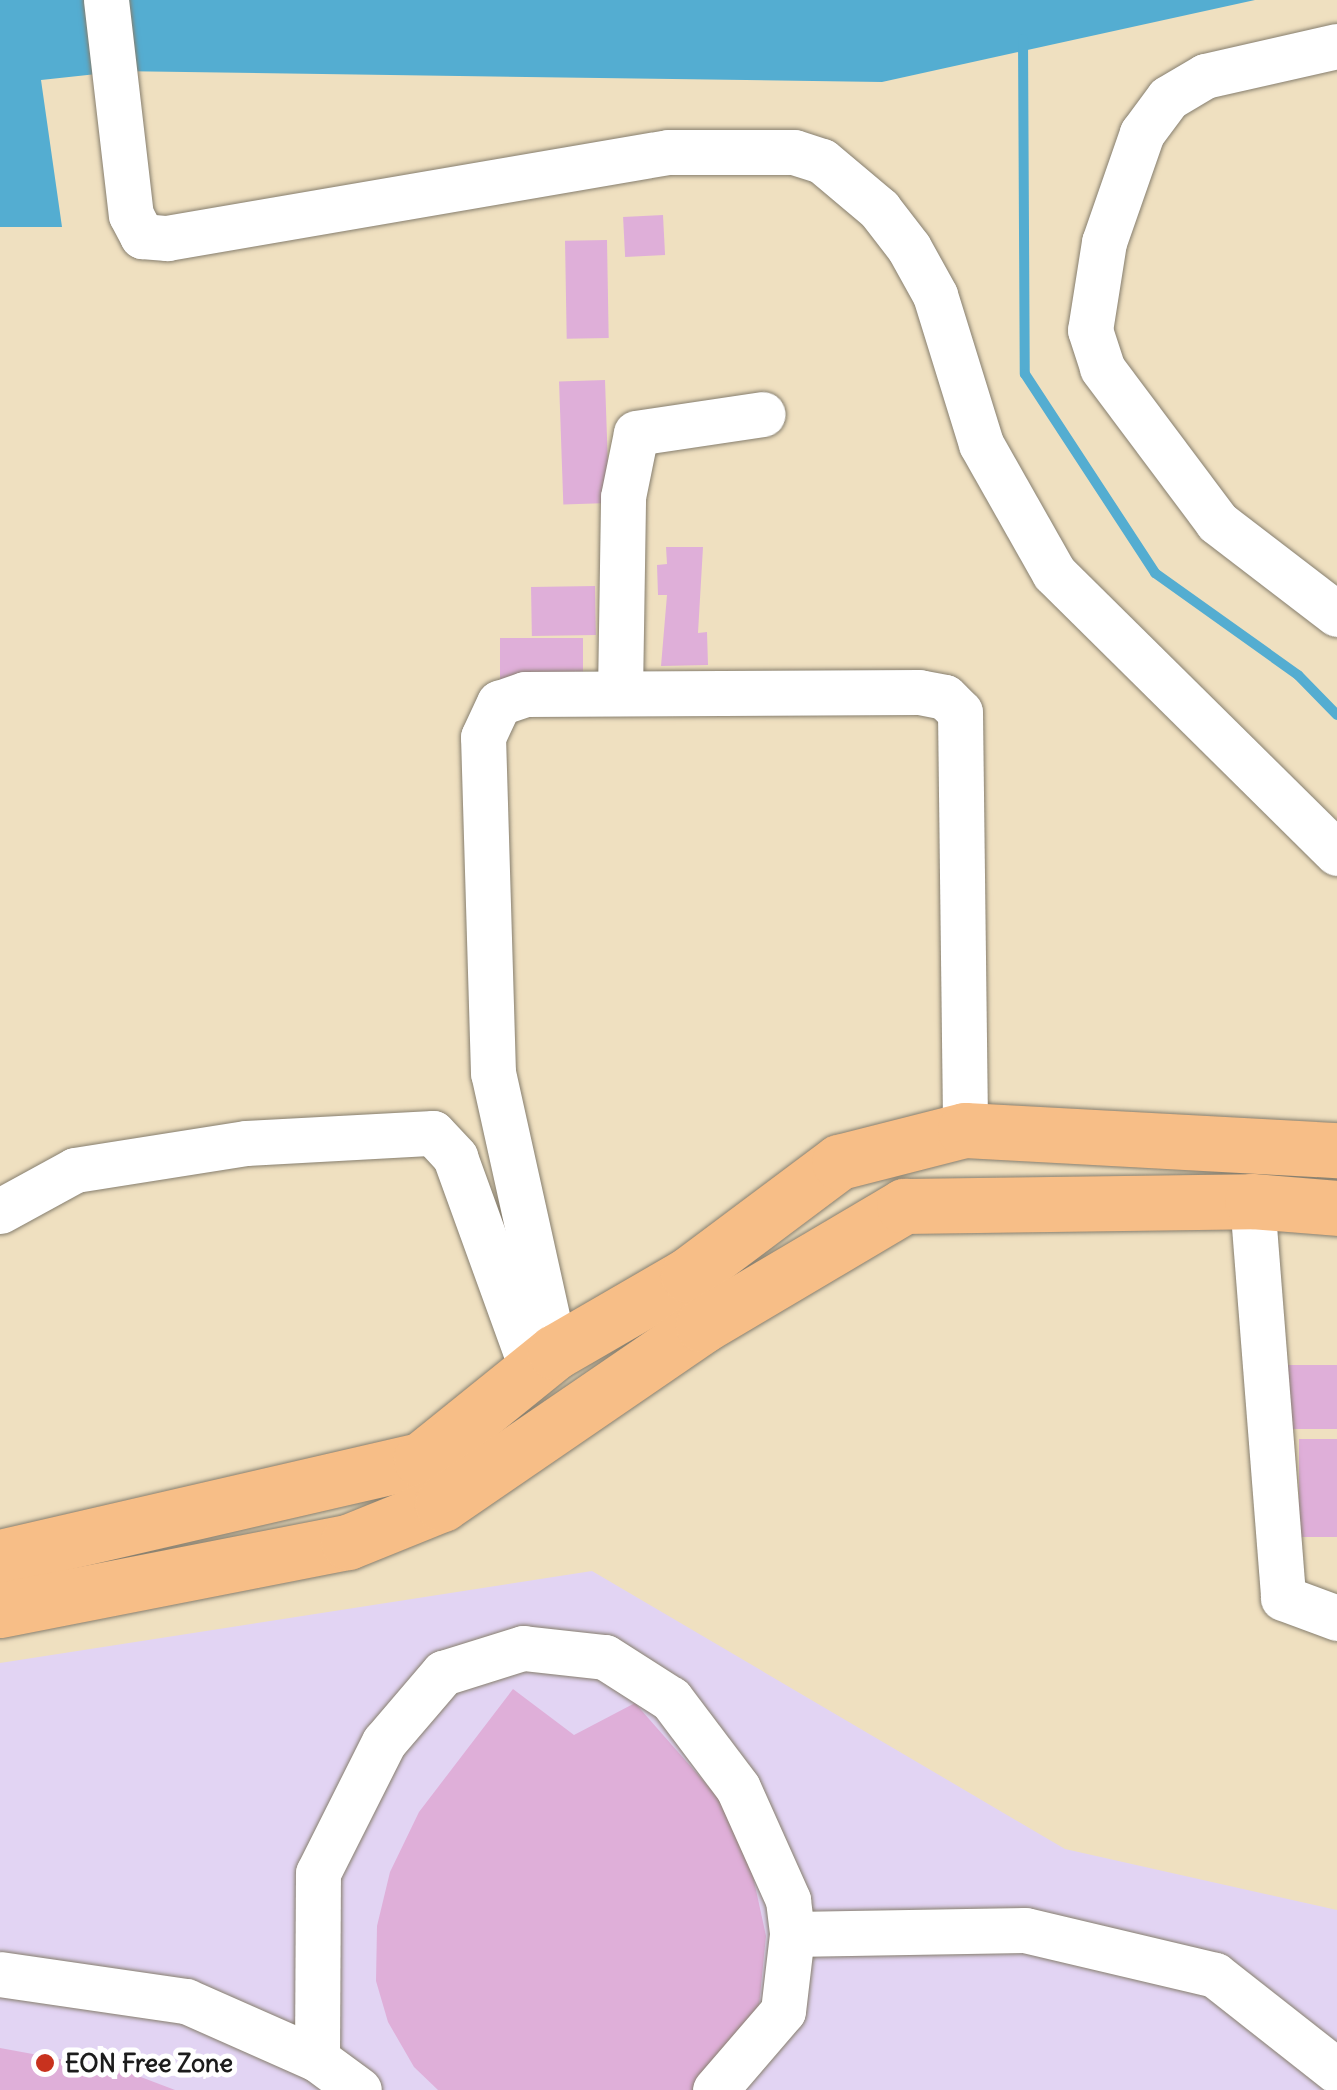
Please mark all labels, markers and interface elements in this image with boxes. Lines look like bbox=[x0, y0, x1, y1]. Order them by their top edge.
place label: EON Free Zone bbox=[65, 2048, 233, 2078]
marker: EON Free Zone bbox=[34, 2052, 56, 2074]

